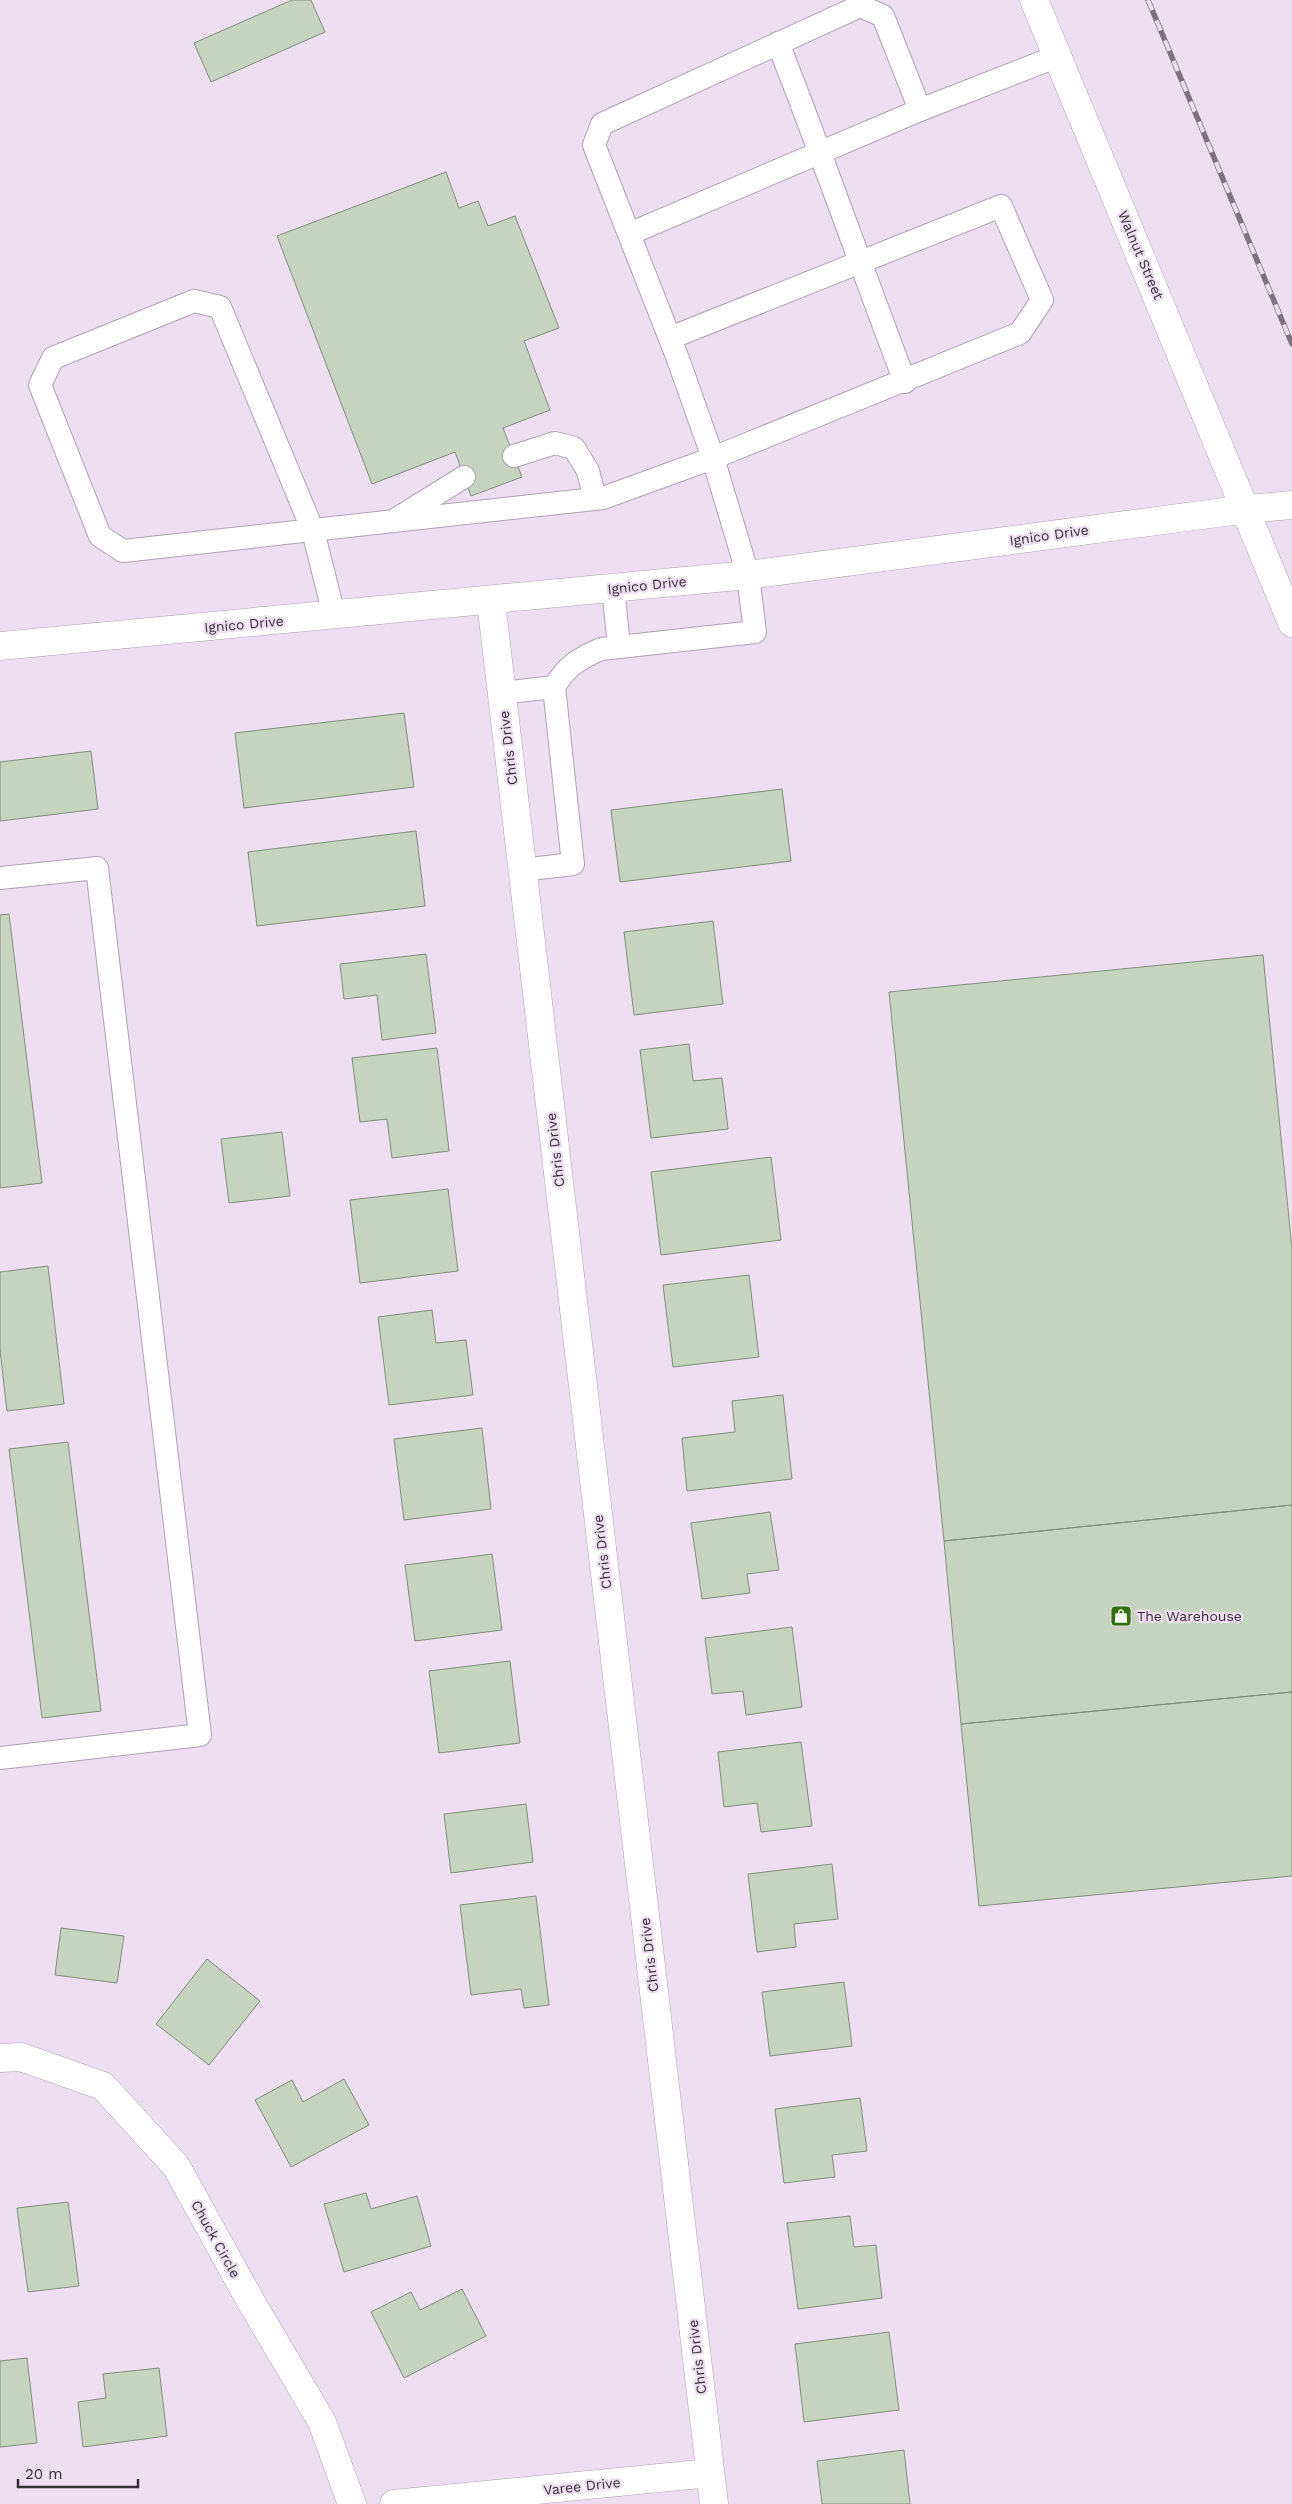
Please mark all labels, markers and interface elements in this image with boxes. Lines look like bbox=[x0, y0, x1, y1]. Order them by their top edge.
street label: Walnut Street bbox=[1115, 208, 1167, 302]
street label: Ignico Drive bbox=[1008, 522, 1090, 548]
street label: Ignico Drive bbox=[607, 573, 687, 597]
street label: Ignico Drive bbox=[204, 613, 284, 635]
street label: Chris Drive bbox=[496, 710, 520, 786]
street label: Chris Drive bbox=[543, 1112, 567, 1188]
street label: Chris Drive bbox=[590, 1514, 614, 1590]
shop icon: The Warehouse bbox=[1109, 1604, 1133, 1628]
place label: The Warehouse bbox=[1137, 1608, 1242, 1624]
street label: Chris Drive bbox=[637, 1917, 661, 1993]
street label: Chuck Circle bbox=[188, 2197, 244, 2281]
street label: Chris Drive bbox=[685, 2319, 709, 2395]
scale bar bbox=[18, 2456, 138, 2488]
text: 20 m bbox=[25, 2465, 63, 2483]
street label: Varee Drive bbox=[543, 2474, 621, 2498]

